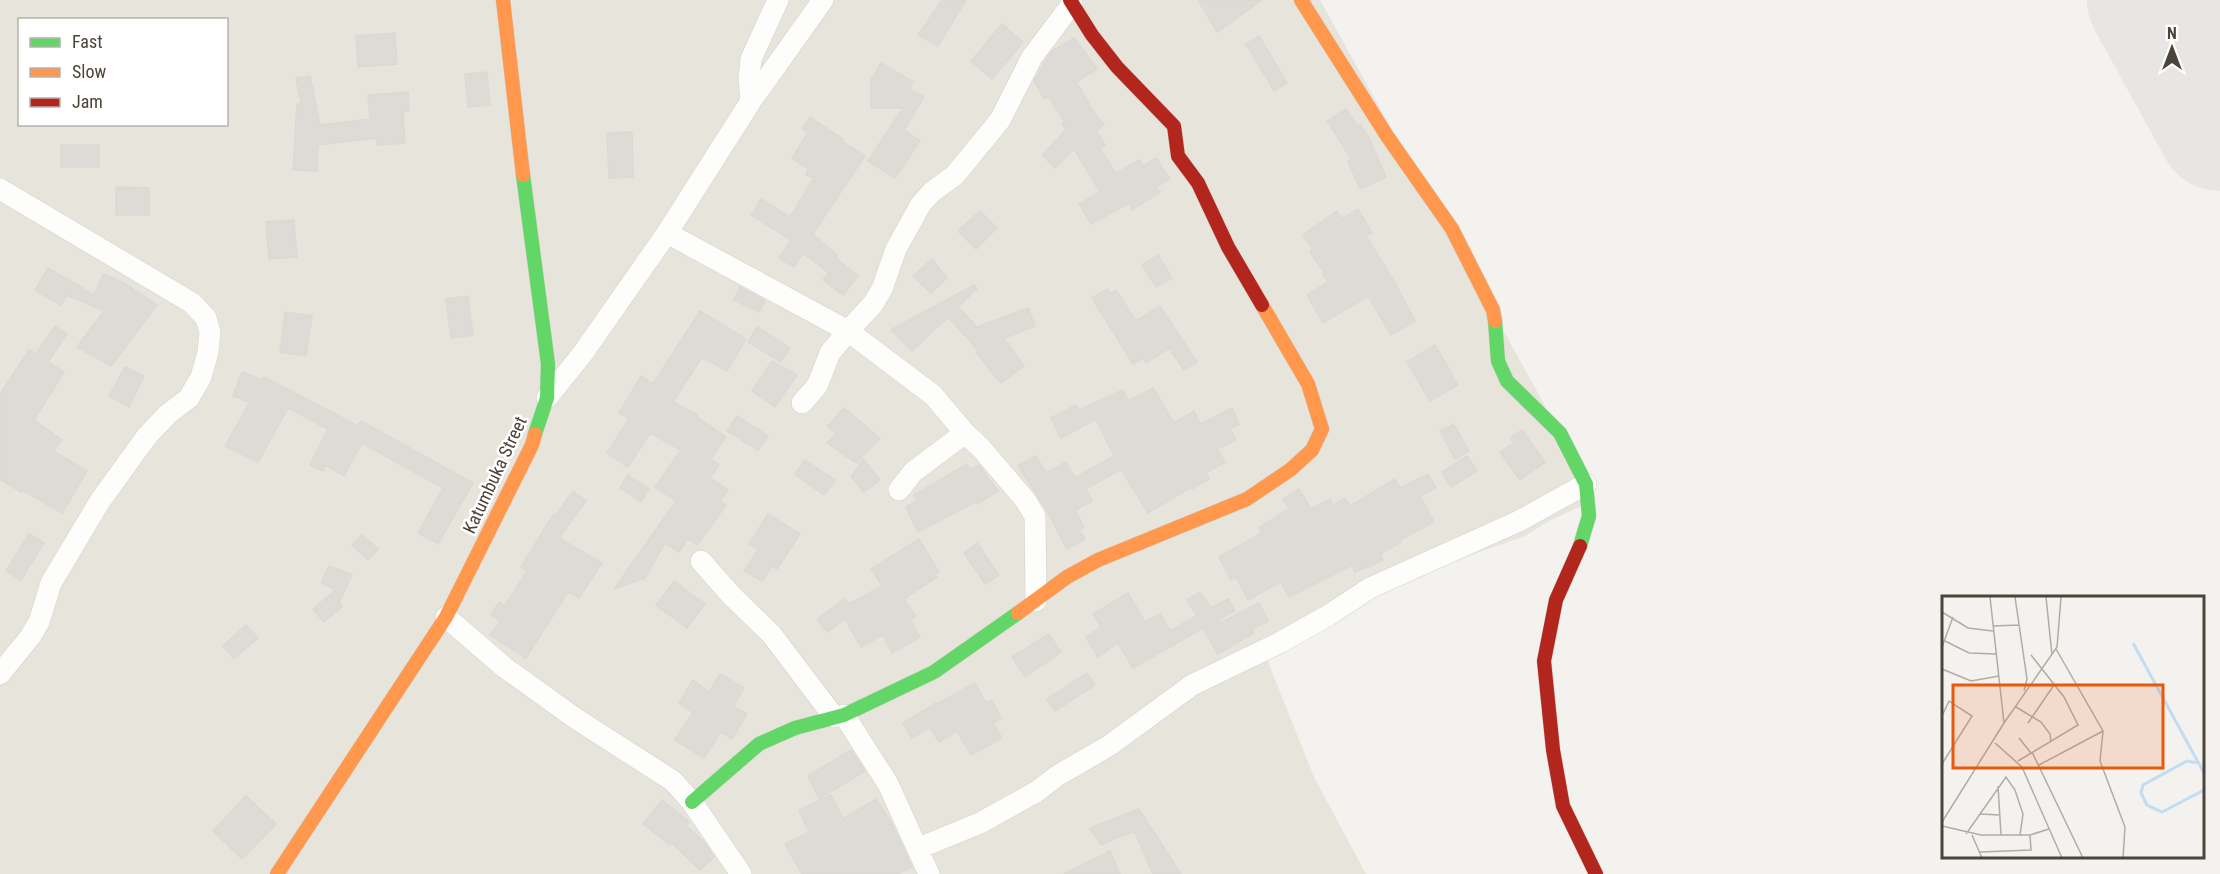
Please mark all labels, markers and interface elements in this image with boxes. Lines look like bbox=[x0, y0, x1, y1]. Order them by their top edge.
legend bbox=[18, 18, 228, 126]
north arrow bbox=[2142, 18, 2202, 78]
text: N bbox=[2167, 24, 2177, 43]
text: Fast bbox=[72, 31, 103, 52]
text: Slow bbox=[72, 61, 107, 82]
text: Jam bbox=[72, 91, 103, 112]
street label: Katumbuka Street bbox=[458, 413, 531, 537]
inset map bbox=[1942, 596, 2205, 859]

